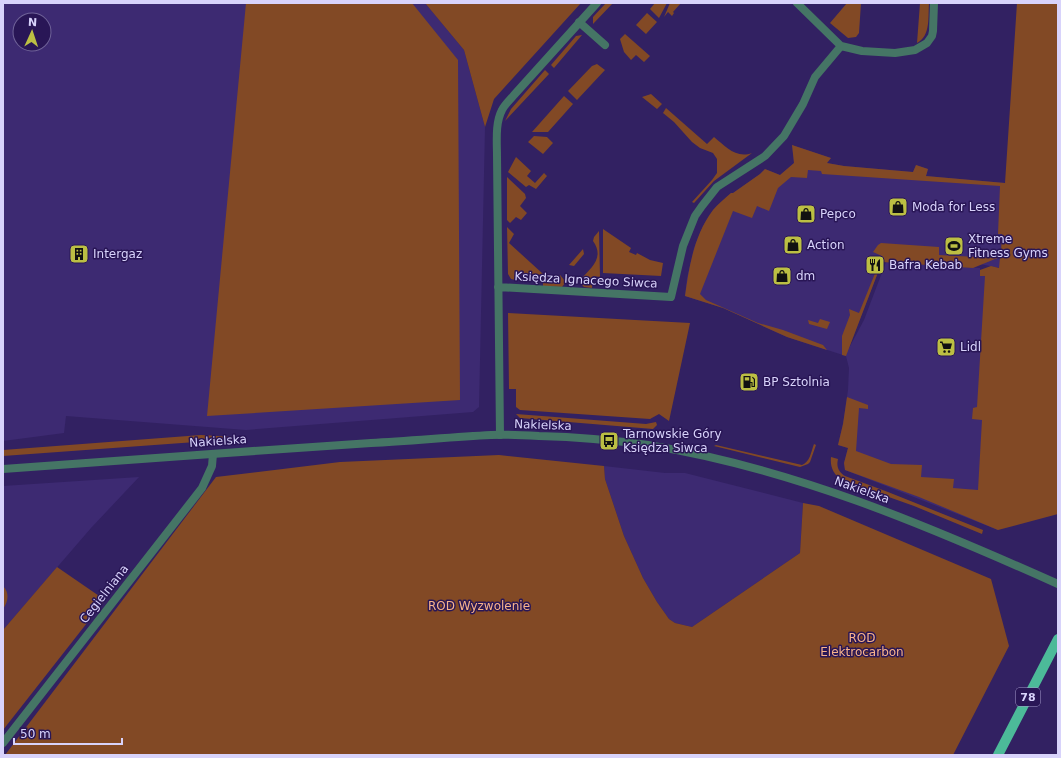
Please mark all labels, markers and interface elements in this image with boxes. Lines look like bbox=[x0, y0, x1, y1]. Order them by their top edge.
north arrow bbox=[12, 12, 52, 52]
text: N bbox=[28, 16, 37, 29]
shop icon: Moda for Less bbox=[887, 196, 909, 218]
place label: Moda for Less bbox=[912, 200, 995, 214]
shop icon: Pepco bbox=[795, 203, 817, 225]
place label: Pepco bbox=[820, 207, 856, 221]
place label: Xtreme Fitness Gyms bbox=[968, 232, 1048, 260]
shop icon: Action bbox=[782, 234, 804, 256]
sports icon: Xtreme Fitness Gyms bbox=[943, 235, 965, 257]
place label: Action bbox=[807, 238, 845, 252]
building icon: Intergaz bbox=[68, 243, 90, 265]
place label: Intergaz bbox=[93, 247, 142, 261]
restaurant icon: Bafra Kebab bbox=[864, 254, 886, 276]
place label: Bafra Kebab bbox=[889, 258, 962, 272]
shop icon: dm bbox=[771, 265, 793, 287]
street label: Księdza Ignacego Siwca bbox=[514, 269, 658, 291]
place label: dm bbox=[796, 269, 815, 283]
supermarket icon: Lidl bbox=[935, 336, 957, 358]
place label: Lidl bbox=[960, 340, 981, 354]
fuel station icon: BP Sztolnia bbox=[738, 371, 760, 393]
place label: BP Sztolnia bbox=[763, 375, 830, 389]
street label: Nakielska bbox=[514, 417, 572, 433]
place label: Tarnowskie Góry Księdza Siwca bbox=[622, 427, 722, 455]
bus stop icon: Tarnowskie Góry Księdza Siwca bbox=[598, 430, 620, 452]
street label: Nakielska bbox=[189, 432, 247, 450]
street label: Nakielska bbox=[833, 474, 891, 506]
street label: Cegielniana bbox=[77, 562, 131, 626]
park label: ROD Wyzwolenie bbox=[428, 599, 530, 613]
park label: ROD Elektrocarbon bbox=[820, 631, 904, 659]
road number: 78 bbox=[1016, 688, 1040, 706]
scale bar bbox=[14, 720, 122, 746]
text: 50 m bbox=[20, 727, 51, 741]

